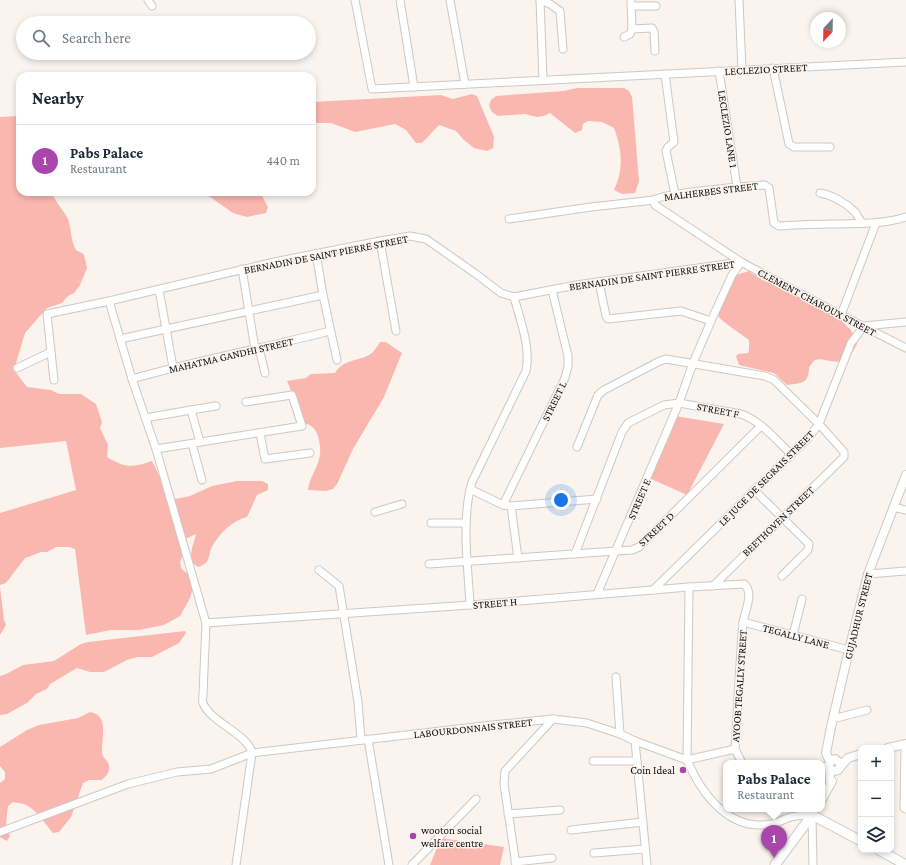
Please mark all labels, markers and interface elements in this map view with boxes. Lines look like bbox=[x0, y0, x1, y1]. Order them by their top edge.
north arrow bbox=[810, 12, 846, 48]
search box bbox=[16, 16, 316, 60]
icon: search bbox=[30, 27, 52, 49]
text: Search here bbox=[62, 30, 131, 46]
street label: LECLEZIO STREET bbox=[724, 61, 808, 77]
text: Nearby bbox=[32, 89, 84, 108]
street label: LECLEZIO LANE 1 bbox=[716, 89, 740, 169]
text: Pabs Palace bbox=[70, 145, 143, 161]
text: 1 bbox=[43, 153, 47, 168]
text: 440 m bbox=[266, 153, 300, 168]
text: Restaurant bbox=[70, 161, 127, 176]
street label: MALHERBES STREET bbox=[663, 179, 759, 203]
street label: BERNADIN DE SAINT PIERRE STREET bbox=[243, 232, 409, 276]
street label: BERNADIN DE SAINT PIERRE STREET bbox=[568, 257, 736, 293]
street label: CLEMENT CHAROUX STREET bbox=[756, 266, 878, 338]
street label: MAHATMA GANDHI STREET bbox=[168, 335, 294, 375]
street label: STREET L bbox=[539, 379, 569, 423]
street label: STREET F bbox=[696, 400, 741, 420]
street label: LE JUGE DE SEGRAIS STREET bbox=[716, 428, 817, 529]
street label: STREET E bbox=[625, 477, 653, 521]
street label: BEETHOVEN STREET bbox=[740, 484, 816, 558]
your location bbox=[551, 490, 571, 510]
street label: STREET D bbox=[636, 509, 676, 549]
street label: GUJADHUR STREET bbox=[841, 572, 875, 661]
street label: STREET H bbox=[472, 595, 518, 611]
street label: TEGALLY LANE bbox=[761, 621, 831, 651]
street label: AYOOB TEGALLY STREET bbox=[729, 629, 749, 743]
street label: LABOURDONNAIS STREET bbox=[413, 716, 533, 740]
map controls bbox=[858, 745, 894, 853]
button: + bbox=[858, 745, 894, 781]
popup bbox=[723, 760, 825, 812]
place label: Coin Ideal bbox=[630, 764, 675, 776]
marker: Coin Ideal bbox=[678, 765, 688, 775]
text: Pabs Palace bbox=[737, 771, 811, 787]
button: − bbox=[858, 781, 894, 817]
text: Restaurant bbox=[737, 787, 794, 802]
button: layers bbox=[858, 817, 894, 853]
place label: wooton social welfare centre bbox=[421, 824, 483, 849]
pin: 1 bbox=[761, 825, 787, 858]
marker: wooton social welfare centre bbox=[408, 831, 418, 841]

